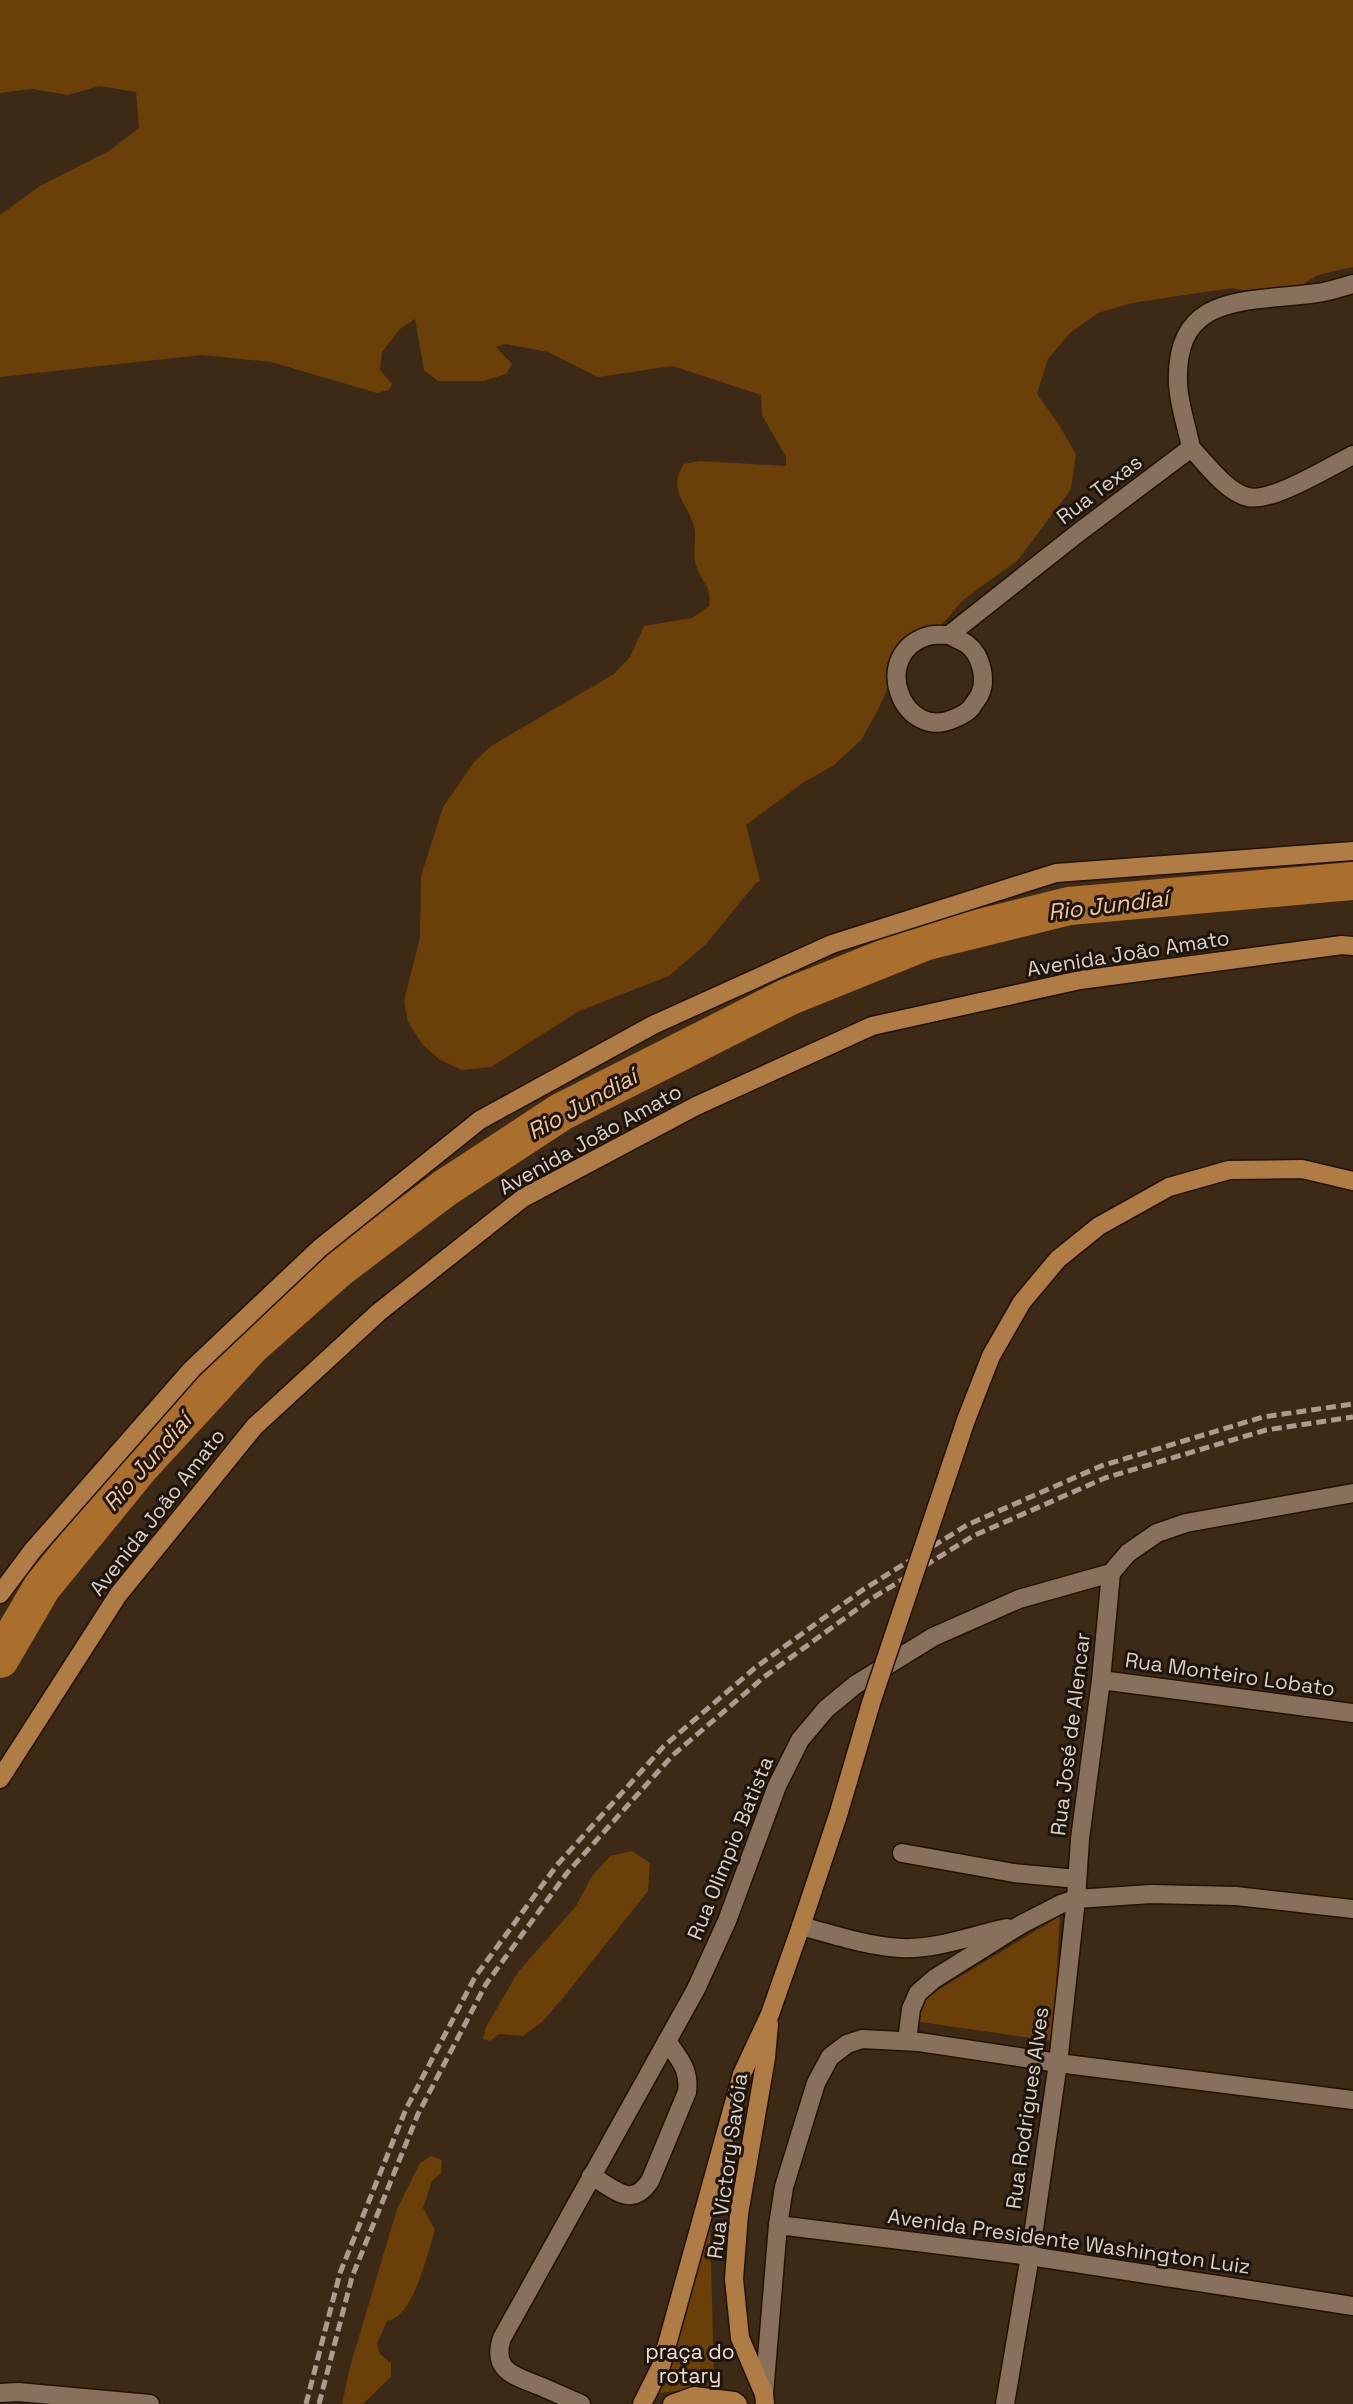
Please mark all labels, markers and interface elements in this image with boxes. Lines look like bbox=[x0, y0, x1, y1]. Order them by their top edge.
street label: Rua Texas bbox=[1051, 448, 1147, 530]
water label: Rio Jundiaí bbox=[1046, 882, 1174, 927]
street label: Avenida João Amato bbox=[1025, 924, 1231, 982]
water label: Rio Jundiaí bbox=[522, 1059, 646, 1146]
street label: Avenida João Amato bbox=[494, 1078, 686, 1200]
water label: Rio Jundiaí bbox=[96, 1403, 201, 1517]
street label: Avenida João Amato bbox=[83, 1423, 231, 1601]
street label: Rua José de Alencar bbox=[1044, 1631, 1096, 1837]
street label: Rua Monteiro Lobato bbox=[1123, 1646, 1337, 1702]
street label: Rua Olimpio Batista bbox=[681, 1752, 779, 1944]
street label: Rua Rodrigues Alves bbox=[999, 2005, 1055, 2211]
street label: Rua Victory Savóia bbox=[701, 2071, 753, 2261]
street label: Avenida Presidente Washington Luiz bbox=[886, 2202, 1252, 2280]
park label: praça do rotary bbox=[645, 2338, 735, 2389]

